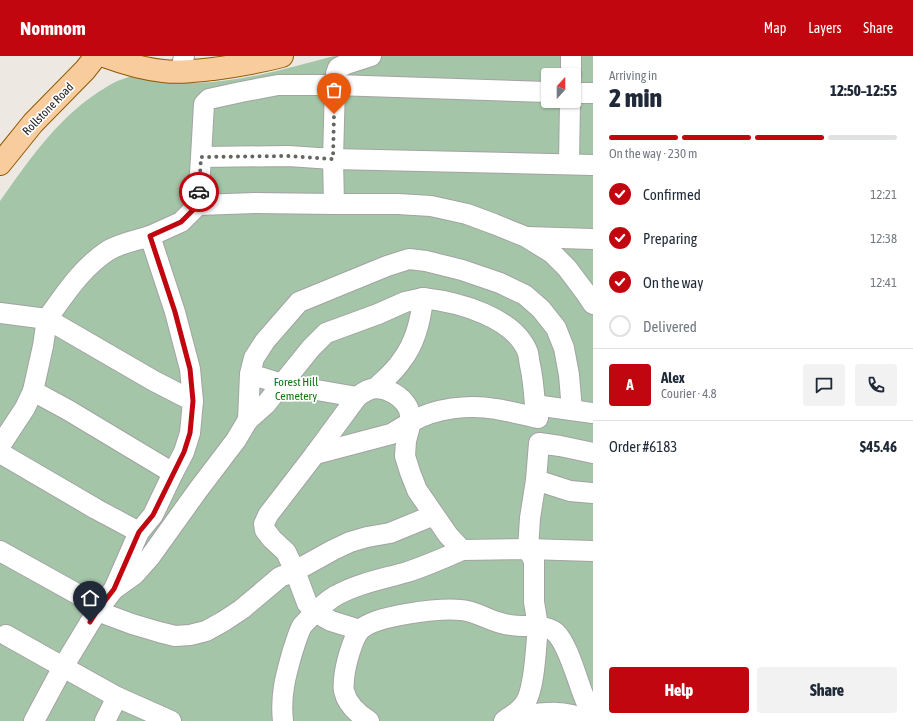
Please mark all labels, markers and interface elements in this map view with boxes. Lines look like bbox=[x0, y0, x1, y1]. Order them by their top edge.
text: Nomnom bbox=[20, 17, 86, 39]
text: Map bbox=[764, 20, 786, 36]
text: Layers bbox=[808, 20, 841, 36]
text: Share bbox=[863, 20, 893, 36]
north arrow bbox=[541, 68, 581, 108]
map controls bbox=[541, 68, 581, 108]
text: Arriving in bbox=[609, 68, 657, 83]
pin bbox=[317, 73, 351, 114]
icon: bag bbox=[323, 79, 345, 101]
street label: Rollstone Road bbox=[20, 80, 76, 138]
text: 12:50–12:55 bbox=[830, 82, 897, 99]
text: 2 min bbox=[609, 83, 662, 113]
text: On the way · 230 m bbox=[609, 146, 697, 161]
courier bbox=[179, 172, 219, 212]
icon: car bbox=[188, 181, 210, 203]
icon: check bbox=[609, 183, 631, 205]
text: Confirmed bbox=[643, 186, 701, 203]
text: 12:21 bbox=[870, 187, 897, 202]
icon: check bbox=[609, 227, 631, 249]
text: Preparing bbox=[643, 230, 697, 247]
text: 12:38 bbox=[870, 231, 897, 246]
icon: check bbox=[609, 271, 631, 293]
text: On the way bbox=[643, 274, 704, 291]
text: 12:41 bbox=[870, 275, 897, 290]
text: Delivered bbox=[643, 318, 697, 335]
button: chat bbox=[803, 364, 845, 406]
button: phone bbox=[855, 364, 897, 406]
text: Alex bbox=[661, 369, 685, 386]
park label: Forest Hill Cemetery bbox=[274, 375, 319, 403]
text: A bbox=[626, 376, 634, 393]
text: Courier · 4.8 bbox=[661, 386, 717, 401]
text: Order #6183 bbox=[609, 438, 677, 455]
text: $45.46 bbox=[860, 438, 897, 455]
pin bbox=[73, 581, 107, 622]
icon: home bbox=[79, 587, 101, 609]
button: Help bbox=[609, 667, 749, 713]
button: Share bbox=[757, 667, 897, 713]

